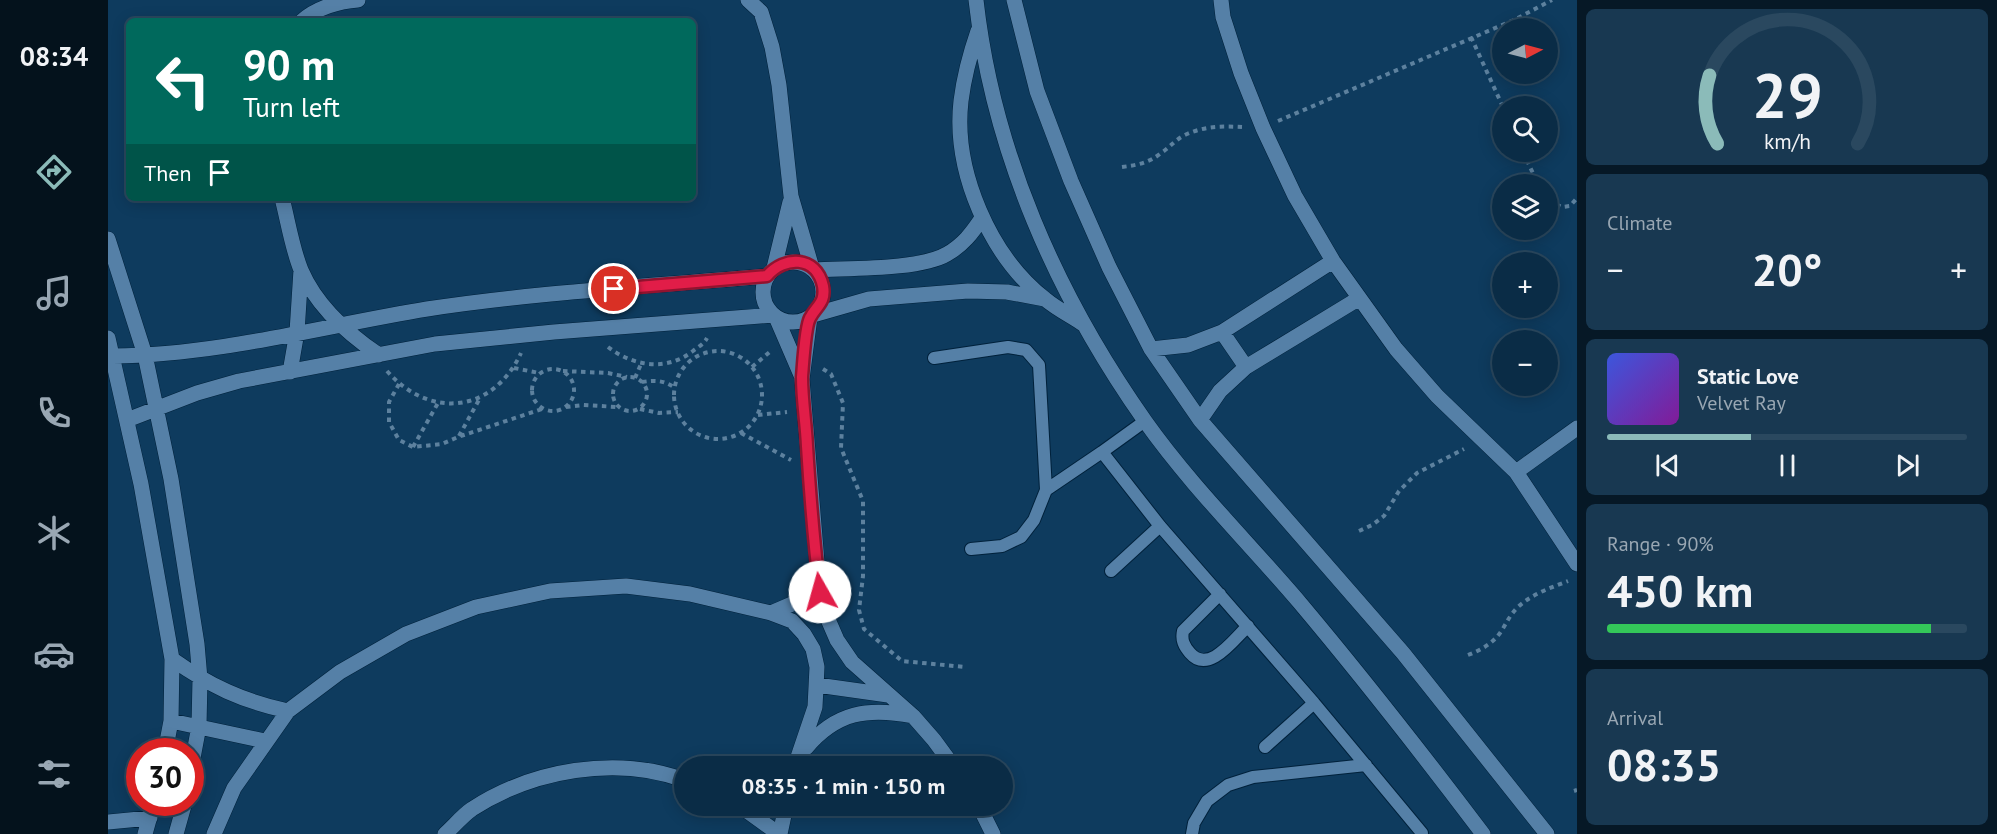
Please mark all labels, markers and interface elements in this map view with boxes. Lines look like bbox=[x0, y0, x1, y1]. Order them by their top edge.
north arrow bbox=[1492, 18, 1558, 84]
map controls bbox=[1492, 18, 1558, 396]
text: 90 m bbox=[243, 37, 335, 92]
text: 08:34 bbox=[20, 39, 88, 73]
icon: left bbox=[144, 42, 222, 120]
text: 29 bbox=[1752, 54, 1822, 135]
text: Turn left bbox=[243, 90, 340, 124]
button: search bbox=[1492, 96, 1558, 162]
text: km/h bbox=[1763, 127, 1810, 155]
icon: directions bbox=[33, 151, 75, 193]
icon: arrive bbox=[203, 156, 236, 189]
text: Then bbox=[144, 159, 191, 187]
button: layers bbox=[1492, 174, 1558, 240]
text: Climate bbox=[1607, 210, 1673, 236]
text: 20° bbox=[1752, 240, 1822, 298]
text: − bbox=[1607, 248, 1624, 291]
text: + bbox=[1950, 248, 1967, 291]
button: + bbox=[1492, 252, 1558, 318]
pin bbox=[588, 263, 639, 314]
icon: music bbox=[33, 272, 75, 314]
icon: arrive bbox=[597, 272, 630, 305]
button: − bbox=[1492, 330, 1558, 396]
text: Static Love bbox=[1697, 362, 1799, 390]
text: Velvet Ray bbox=[1697, 390, 1786, 416]
icon: phone bbox=[33, 392, 75, 434]
icon: previous bbox=[1651, 449, 1684, 482]
icon: pause bbox=[1771, 449, 1804, 482]
icon: next bbox=[1891, 449, 1924, 482]
icon: climate bbox=[33, 512, 75, 554]
text: Range · 90% bbox=[1607, 531, 1714, 557]
position arrow bbox=[788, 560, 852, 624]
text: 450 km bbox=[1607, 561, 1753, 619]
icon: car bbox=[33, 633, 75, 675]
text: Arrival bbox=[1607, 705, 1663, 731]
text: 08:35 bbox=[1607, 735, 1721, 793]
speed limit sign: 30 bbox=[126, 738, 204, 816]
icon: filters bbox=[33, 753, 75, 795]
text: 08:35 · 1 min · 150 m bbox=[742, 772, 945, 800]

